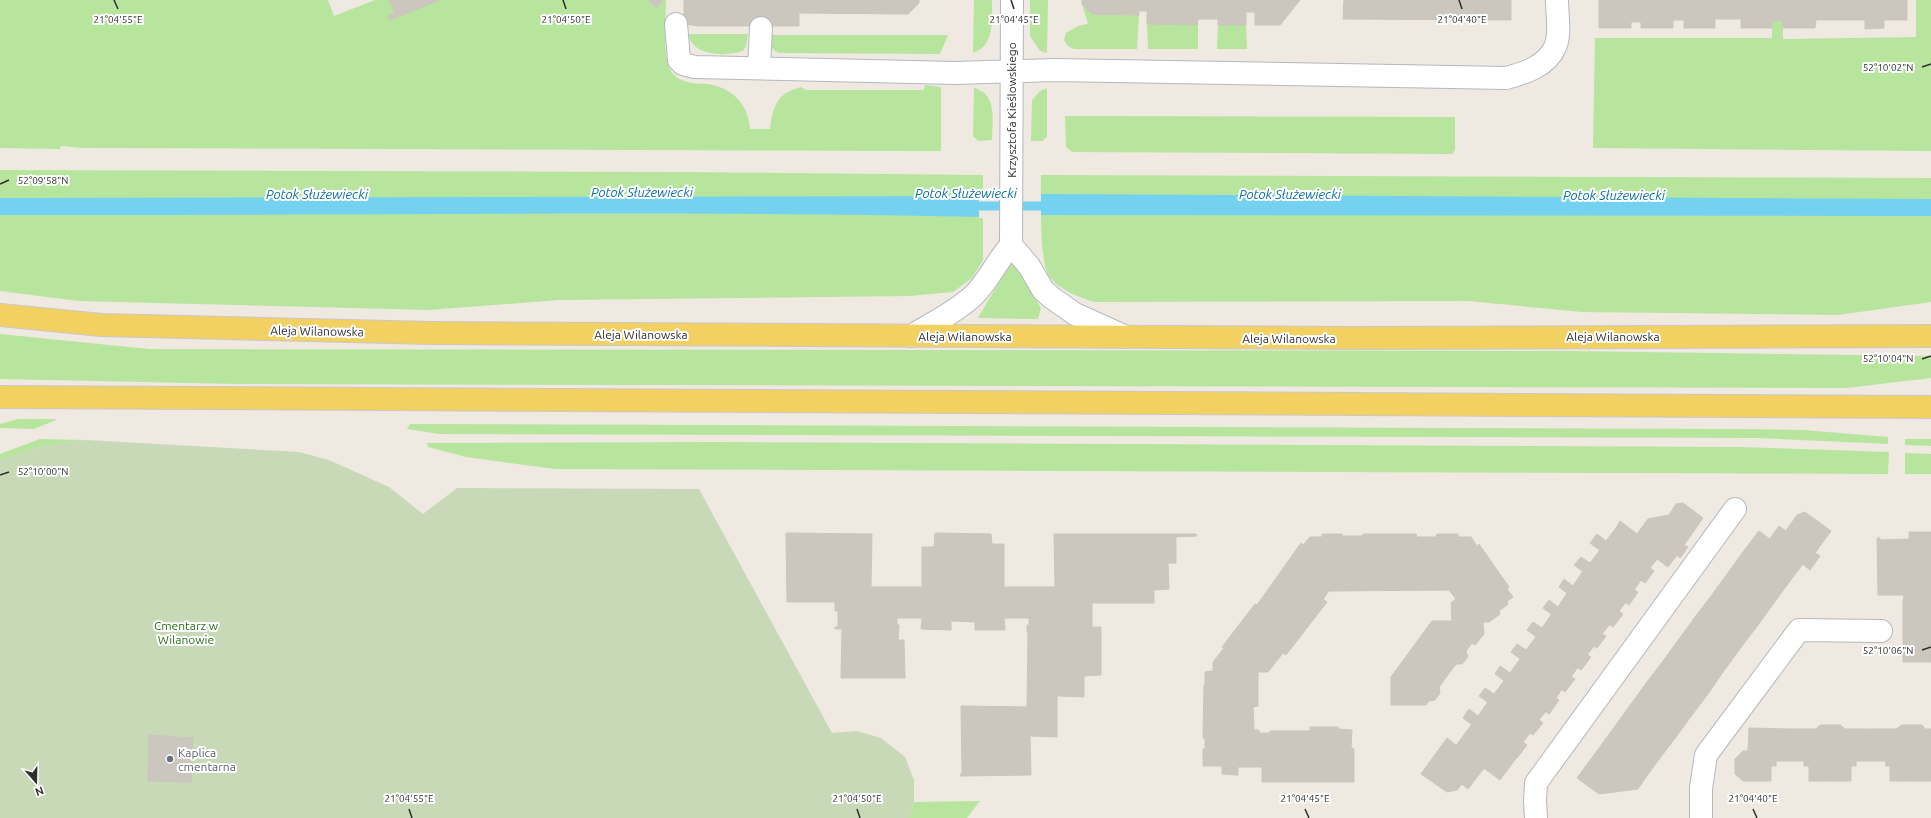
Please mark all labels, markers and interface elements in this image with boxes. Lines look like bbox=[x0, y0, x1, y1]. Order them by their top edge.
text: 21°04'55"E bbox=[93, 14, 143, 25]
text: 21°04'50"E bbox=[541, 14, 591, 25]
text: 21°04'45"E bbox=[989, 14, 1039, 25]
text: 21°04'40"E bbox=[1437, 14, 1487, 25]
street label: Krzysztofa Kieślowskiego bbox=[1005, 42, 1018, 178]
text: 52°10'02"N bbox=[1863, 62, 1913, 73]
text: 52°09'58"N bbox=[18, 175, 68, 186]
water label: Potok Służewiecki bbox=[591, 185, 694, 199]
water label: Potok Służewiecki bbox=[915, 186, 1018, 200]
water label: Potok Służewiecki bbox=[266, 187, 369, 201]
water label: Potok Służewiecki bbox=[1239, 187, 1342, 201]
water label: Potok Służewiecki bbox=[1563, 188, 1666, 202]
street label: Aleja Wilanowska bbox=[270, 324, 364, 338]
street label: Aleja Wilanowska bbox=[594, 328, 688, 341]
street label: Aleja Wilanowska bbox=[918, 330, 1012, 343]
street label: Aleja Wilanowska bbox=[1566, 330, 1660, 343]
street label: Aleja Wilanowska bbox=[1242, 332, 1336, 345]
text: 52°10'04"N bbox=[1863, 353, 1913, 364]
text: 52°10'00"N bbox=[18, 466, 68, 477]
park label: Cmentarz w Wilanowie bbox=[154, 619, 219, 646]
text: 52°10'06"N bbox=[1863, 645, 1913, 656]
place label: Kaplica cmentarna bbox=[178, 746, 236, 773]
marker: Kaplica cmentarna bbox=[165, 754, 175, 764]
north arrow bbox=[16, 762, 56, 802]
text: N bbox=[34, 784, 45, 798]
text: 21°04'55"E bbox=[384, 793, 434, 804]
text: 21°04'50"E bbox=[832, 793, 882, 804]
text: 21°04'45"E bbox=[1280, 793, 1330, 804]
text: 21°04'40"E bbox=[1728, 793, 1778, 804]

